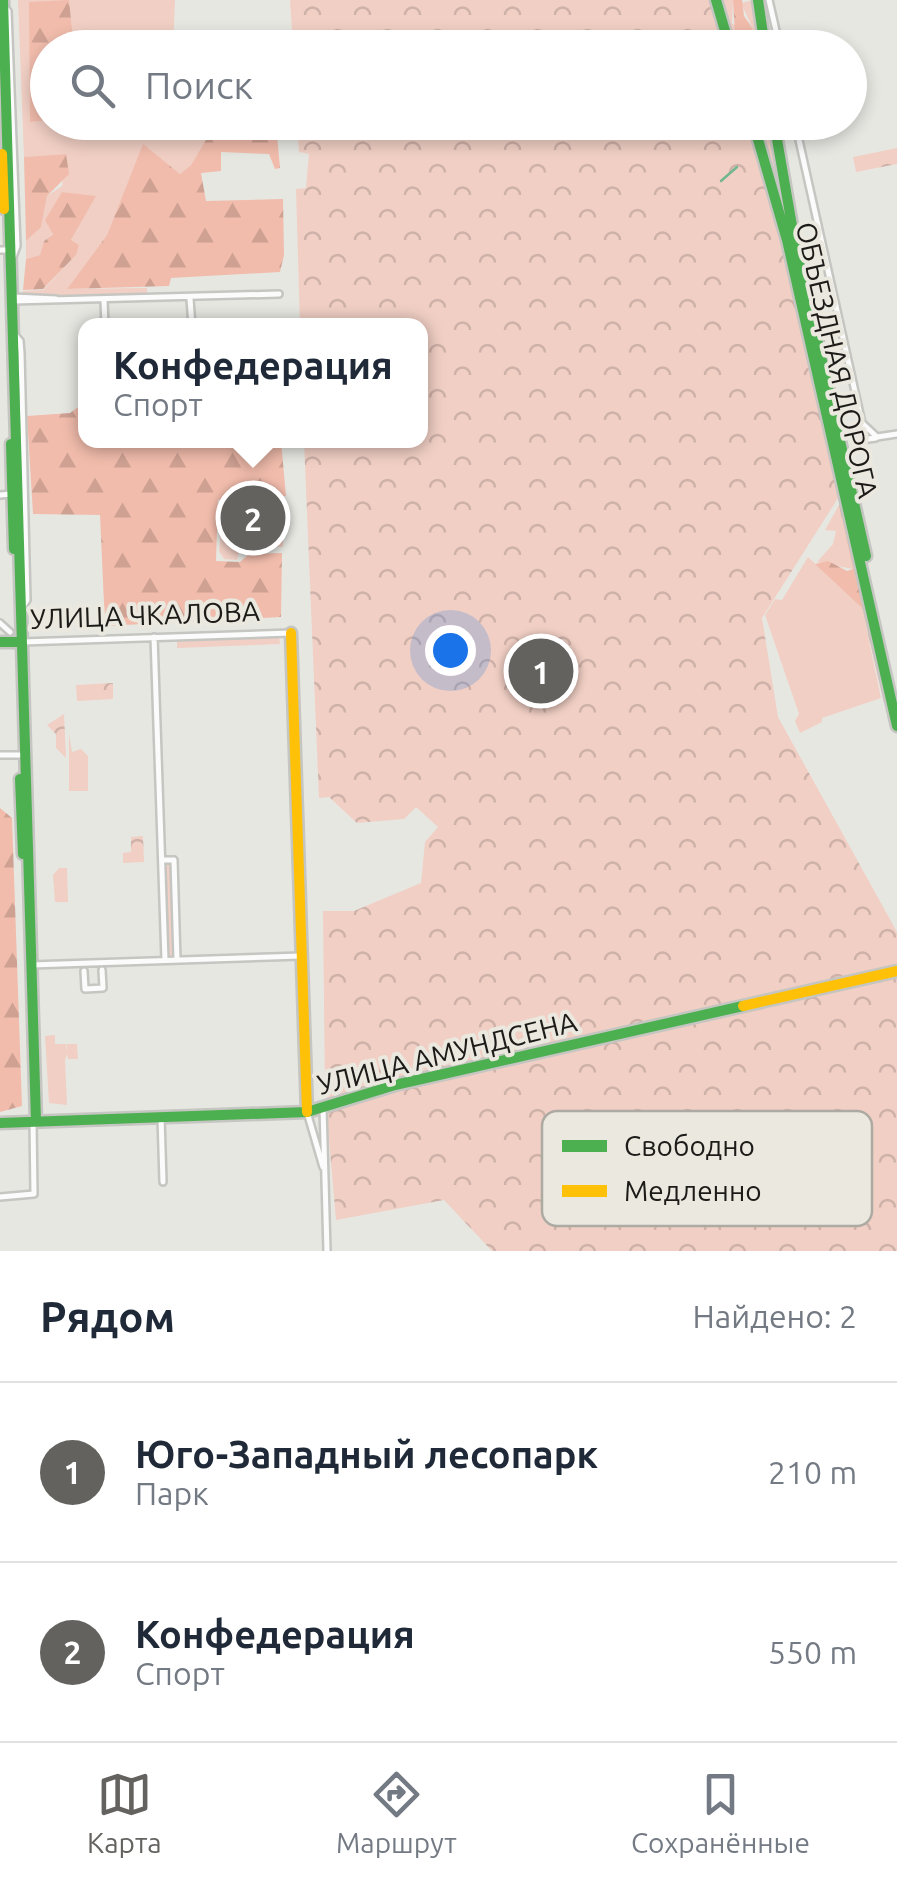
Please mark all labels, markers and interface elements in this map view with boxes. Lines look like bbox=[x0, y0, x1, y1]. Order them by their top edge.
search box bbox=[30, 30, 867, 140]
icon: search bbox=[65, 58, 120, 113]
text: Поиск bbox=[145, 64, 253, 106]
street label: ОБЪЕЗДНАЯ ДОРОГА bbox=[791, 219, 884, 501]
popup bbox=[78, 318, 428, 448]
text: Конфедерация bbox=[113, 344, 393, 386]
text: Спорт bbox=[113, 386, 203, 422]
pin: 2 bbox=[220, 480, 286, 556]
street label: УЛИЦА ЧКАЛОВА bbox=[30, 595, 260, 634]
your location bbox=[425, 625, 476, 676]
pin: 1 bbox=[508, 634, 574, 708]
street label: УЛИЦА АМУНДСЕНА bbox=[314, 1005, 580, 1100]
legend bbox=[542, 1111, 872, 1226]
text: Свободно bbox=[624, 1130, 755, 1161]
text: Медленно bbox=[624, 1175, 762, 1206]
text: Рядом bbox=[40, 1293, 175, 1340]
text: Найдено: 2 bbox=[692, 1298, 857, 1334]
text: Юго-Западный лесопарк bbox=[135, 1433, 598, 1475]
text: 1 bbox=[63, 1454, 82, 1490]
text: 210 m bbox=[768, 1454, 857, 1490]
text: Парк bbox=[135, 1475, 209, 1511]
text: Конфедерация bbox=[135, 1613, 415, 1655]
text: 2 bbox=[63, 1634, 82, 1670]
text: 550 m bbox=[768, 1634, 857, 1670]
text: Спорт bbox=[135, 1655, 225, 1691]
tab: Карта bbox=[87, 1767, 162, 1858]
tab: Маршрут bbox=[336, 1767, 457, 1858]
tab: Сохранённые bbox=[631, 1767, 810, 1858]

